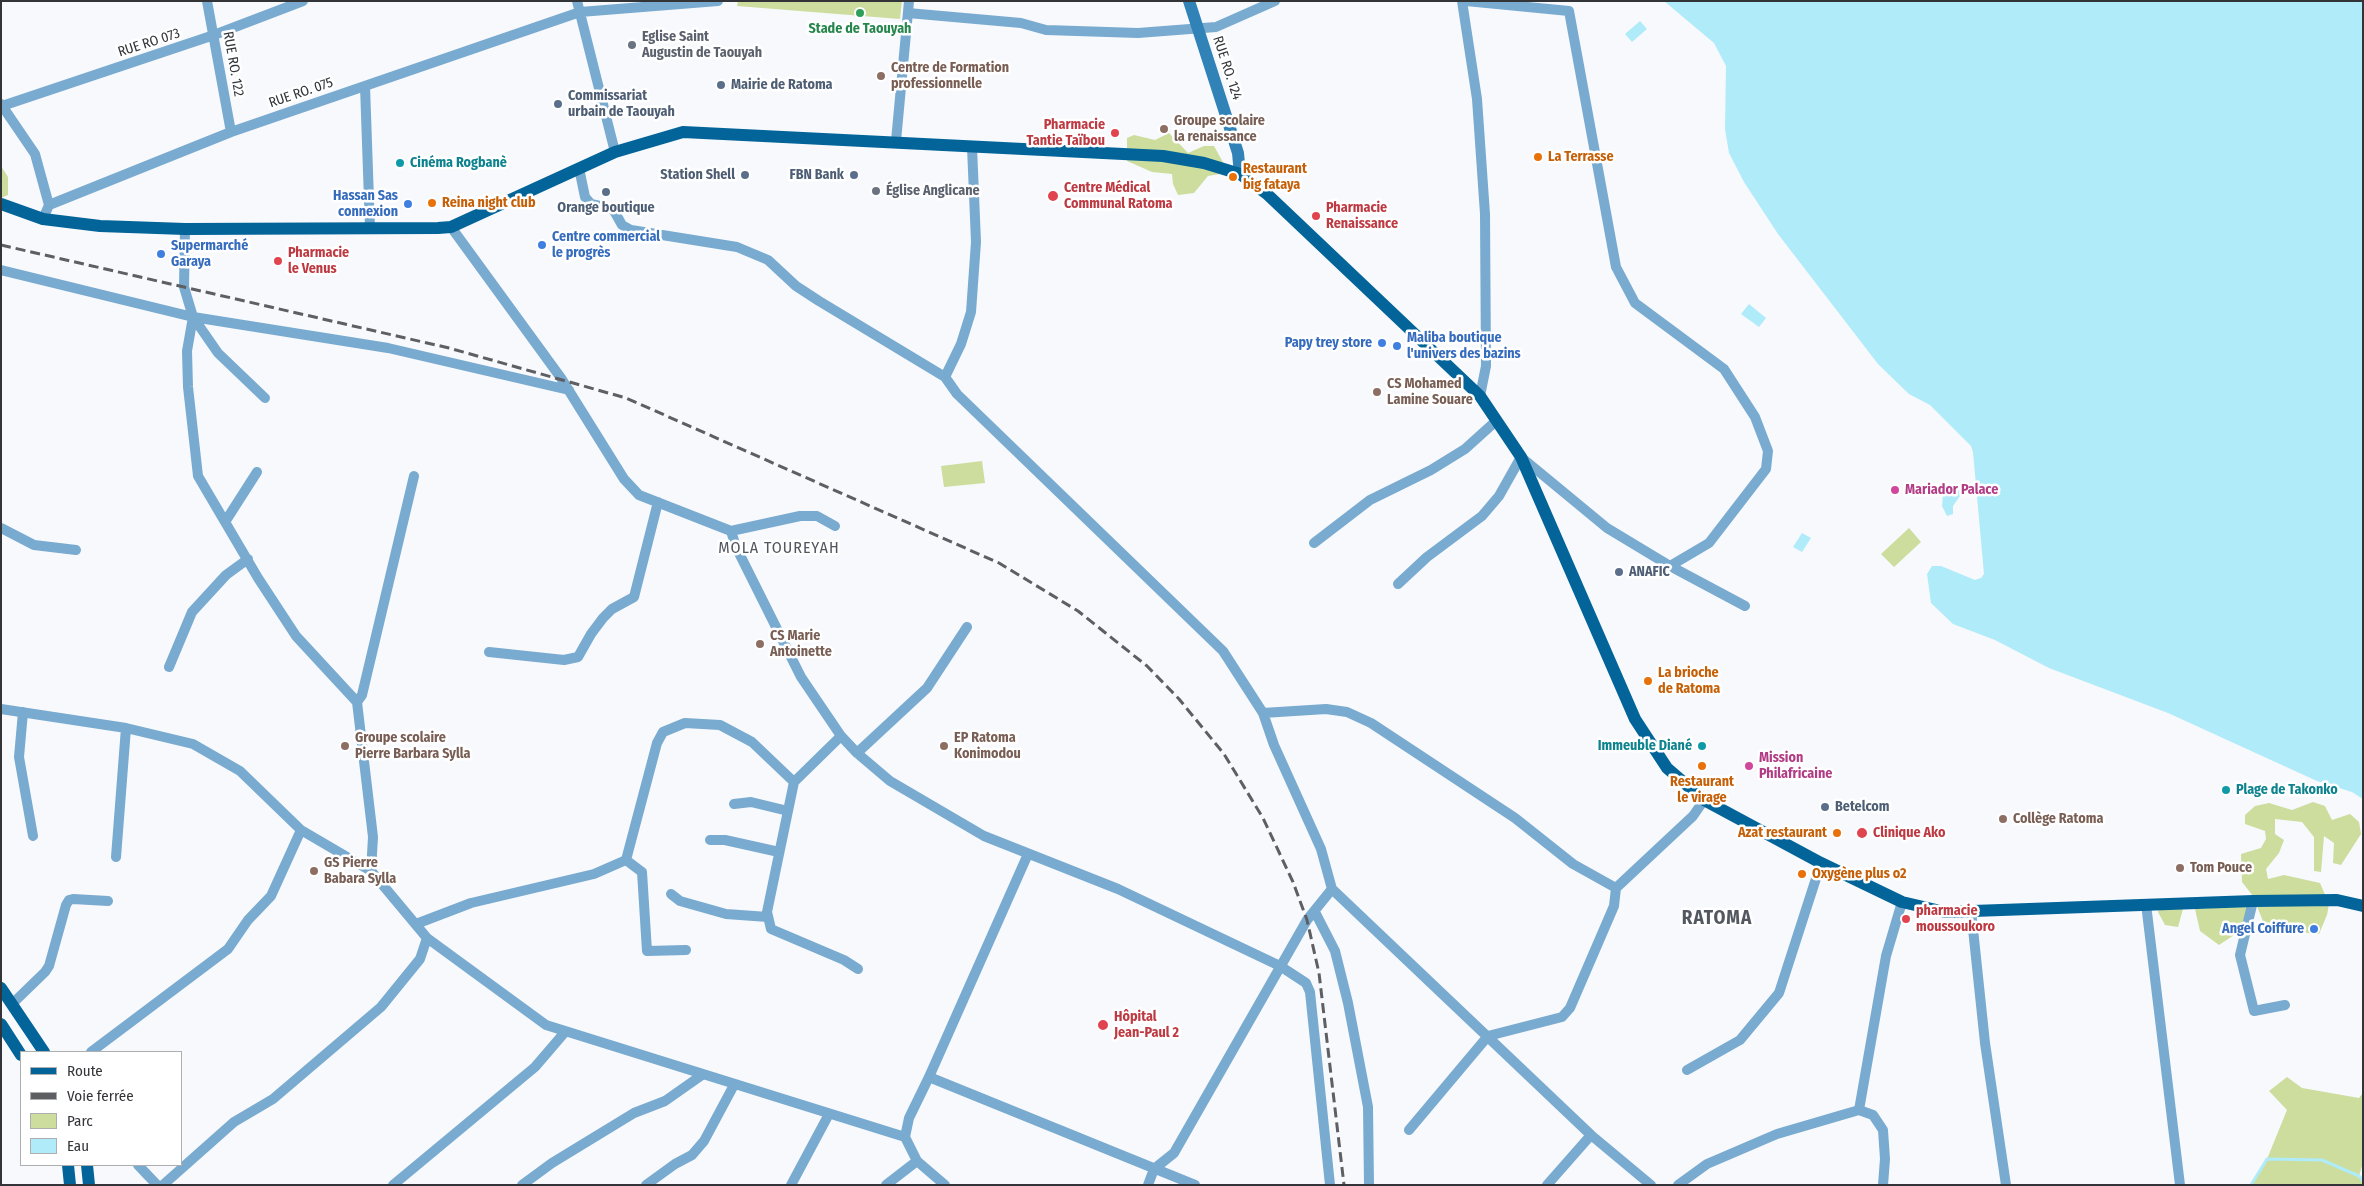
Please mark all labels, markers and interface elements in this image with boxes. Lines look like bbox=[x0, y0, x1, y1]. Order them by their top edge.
marker: Stade de Taouyah bbox=[854, 7, 866, 19]
place label: Stade de Taouyah bbox=[809, 21, 911, 37]
street label: RUE RO 073 bbox=[116, 25, 182, 61]
place label: Eglise Saint Augustin de Taouyah bbox=[642, 29, 762, 62]
street label: RUE RO. 122 bbox=[219, 30, 247, 98]
street label: RUE RO. 124 bbox=[1209, 34, 1245, 102]
marker: Eglise Saint Augustin de Taouyah bbox=[626, 39, 638, 51]
place label: Centre de Formation professionnelle bbox=[891, 60, 1009, 92]
marker: Centre de Formation professionnelle bbox=[875, 70, 887, 82]
street label: RUE RO. 075 bbox=[267, 74, 335, 112]
place label: Mairie de Ratoma bbox=[731, 77, 833, 93]
marker: Mairie de Ratoma bbox=[715, 79, 727, 91]
place label: Commissariat urbain de Taouyah bbox=[568, 88, 675, 120]
marker: Commissariat urbain de Taouyah bbox=[552, 98, 564, 110]
place label: Groupe scolaire la renaissance bbox=[1174, 113, 1265, 146]
place label: Pharmacie Tantie Taïbou bbox=[1027, 117, 1105, 150]
marker: Groupe scolaire la renaissance bbox=[1158, 123, 1170, 135]
marker: Pharmacie Tantie Taïbou bbox=[1109, 127, 1121, 139]
place label: La Terrasse bbox=[1548, 149, 1613, 165]
marker: La Terrasse bbox=[1532, 151, 1544, 163]
place label: Cinéma Rogbanè bbox=[410, 155, 507, 171]
marker: Cinéma Rogbanè bbox=[394, 157, 406, 169]
place label: Restaurant big fataya bbox=[1243, 161, 1307, 193]
place label: Station Shell bbox=[660, 167, 735, 183]
place label: FBN Bank bbox=[789, 167, 844, 183]
marker: Station Shell bbox=[739, 169, 751, 181]
marker: FBN Bank bbox=[848, 169, 860, 181]
marker: Restaurant big fataya bbox=[1227, 171, 1239, 183]
place label: Centre Médical Communal Ratoma bbox=[1064, 180, 1173, 212]
place label: Église Anglicane bbox=[886, 183, 980, 199]
marker: Église Anglicane bbox=[870, 185, 882, 197]
marker: Orange boutique bbox=[600, 186, 612, 198]
place label: Hassan Sas connexion bbox=[333, 188, 398, 220]
marker: Centre Médical Communal Ratoma bbox=[1046, 189, 1060, 203]
place label: Reina night club bbox=[442, 195, 535, 211]
marker: Reina night club bbox=[426, 197, 438, 209]
marker: Hassan Sas connexion bbox=[402, 198, 414, 210]
place label: Orange boutique bbox=[557, 200, 655, 216]
place label: Pharmacie Renaissance bbox=[1326, 200, 1398, 232]
marker: Pharmacie Renaissance bbox=[1310, 210, 1322, 222]
place label: Centre commercial le progrès bbox=[552, 229, 660, 262]
place label: Supermarché Garaya bbox=[171, 238, 248, 270]
marker: Centre commercial le progrès bbox=[536, 239, 548, 251]
place label: Pharmacie le Venus bbox=[288, 245, 349, 278]
marker: Supermarché Garaya bbox=[155, 248, 167, 260]
marker: Pharmacie le Venus bbox=[272, 255, 284, 267]
place label: Maliba boutique l'univers des bazins bbox=[1407, 330, 1521, 362]
place label: Papy trey store bbox=[1285, 335, 1372, 351]
marker: Papy trey store bbox=[1376, 337, 1388, 349]
marker: Maliba boutique l'univers des bazins bbox=[1391, 340, 1403, 352]
place label: CS Mohamed Lamine Souare bbox=[1387, 376, 1473, 408]
marker: CS Mohamed Lamine Souare bbox=[1371, 386, 1383, 398]
place label: Mariador Palace bbox=[1905, 482, 1998, 498]
marker: Mariador Palace bbox=[1889, 484, 1901, 496]
district label: MOLA TOUREYAH bbox=[717, 539, 841, 559]
place label: ANAFIC bbox=[1629, 564, 1670, 580]
marker: ANAFIC bbox=[1613, 566, 1625, 578]
place label: CS Marie Antoinette bbox=[770, 628, 832, 660]
marker: CS Marie Antoinette bbox=[754, 638, 766, 650]
place label: La brioche de Ratoma bbox=[1658, 665, 1720, 698]
marker: La brioche de Ratoma bbox=[1642, 675, 1654, 687]
place label: Groupe scolaire Pierre Barbara Sylla bbox=[355, 730, 470, 762]
place label: EP Ratoma Konimodou bbox=[954, 730, 1021, 762]
place label: Immeuble Diané bbox=[1598, 738, 1692, 754]
marker: Groupe scolaire Pierre Barbara Sylla bbox=[339, 740, 351, 752]
marker: EP Ratoma Konimodou bbox=[938, 740, 950, 752]
marker: Immeuble Diané bbox=[1696, 740, 1708, 752]
place label: Mission Philafricaine bbox=[1759, 750, 1832, 782]
marker: Restaurant le virage bbox=[1696, 760, 1708, 772]
marker: Mission Philafricaine bbox=[1743, 760, 1755, 772]
place label: Restaurant le virage bbox=[1670, 774, 1734, 806]
place label: Plage de Takonko bbox=[2236, 782, 2338, 798]
marker: Plage de Takonko bbox=[2220, 784, 2232, 796]
place label: Betelcom bbox=[1835, 799, 1889, 815]
marker: Betelcom bbox=[1819, 801, 1831, 813]
place label: Collège Ratoma bbox=[2013, 811, 2103, 827]
marker: Collège Ratoma bbox=[1997, 813, 2009, 825]
place label: Azat restaurant bbox=[1738, 825, 1827, 841]
place label: Clinique Ako bbox=[1873, 825, 1946, 841]
marker: Clinique Ako bbox=[1855, 826, 1869, 840]
marker: Azat restaurant bbox=[1831, 827, 1843, 839]
place label: GS Pierre Babara Sylla bbox=[324, 855, 396, 888]
place label: Tom Pouce bbox=[2190, 860, 2252, 876]
marker: Tom Pouce bbox=[2174, 862, 2186, 874]
marker: GS Pierre Babara Sylla bbox=[308, 865, 320, 877]
place label: Oxygène plus o2 bbox=[1812, 866, 1906, 882]
marker: Oxygène plus o2 bbox=[1796, 868, 1808, 880]
place label: pharmacie moussoukoro bbox=[1916, 903, 1995, 936]
district label: RATOMA bbox=[1681, 908, 1753, 930]
marker: pharmacie moussoukoro bbox=[1900, 913, 1912, 925]
place label: Angel Coiffure bbox=[2222, 921, 2304, 937]
marker: Angel Coiffure bbox=[2308, 923, 2320, 935]
place label: Hôpital Jean-Paul 2 bbox=[1114, 1009, 1179, 1042]
marker: Hôpital Jean-Paul 2 bbox=[1096, 1018, 1110, 1032]
legend bbox=[20, 1051, 182, 1166]
text: Route bbox=[67, 1062, 103, 1080]
text: Voie ferrée bbox=[67, 1087, 134, 1105]
text: Parc bbox=[67, 1112, 93, 1130]
text: Eau bbox=[67, 1137, 89, 1155]

